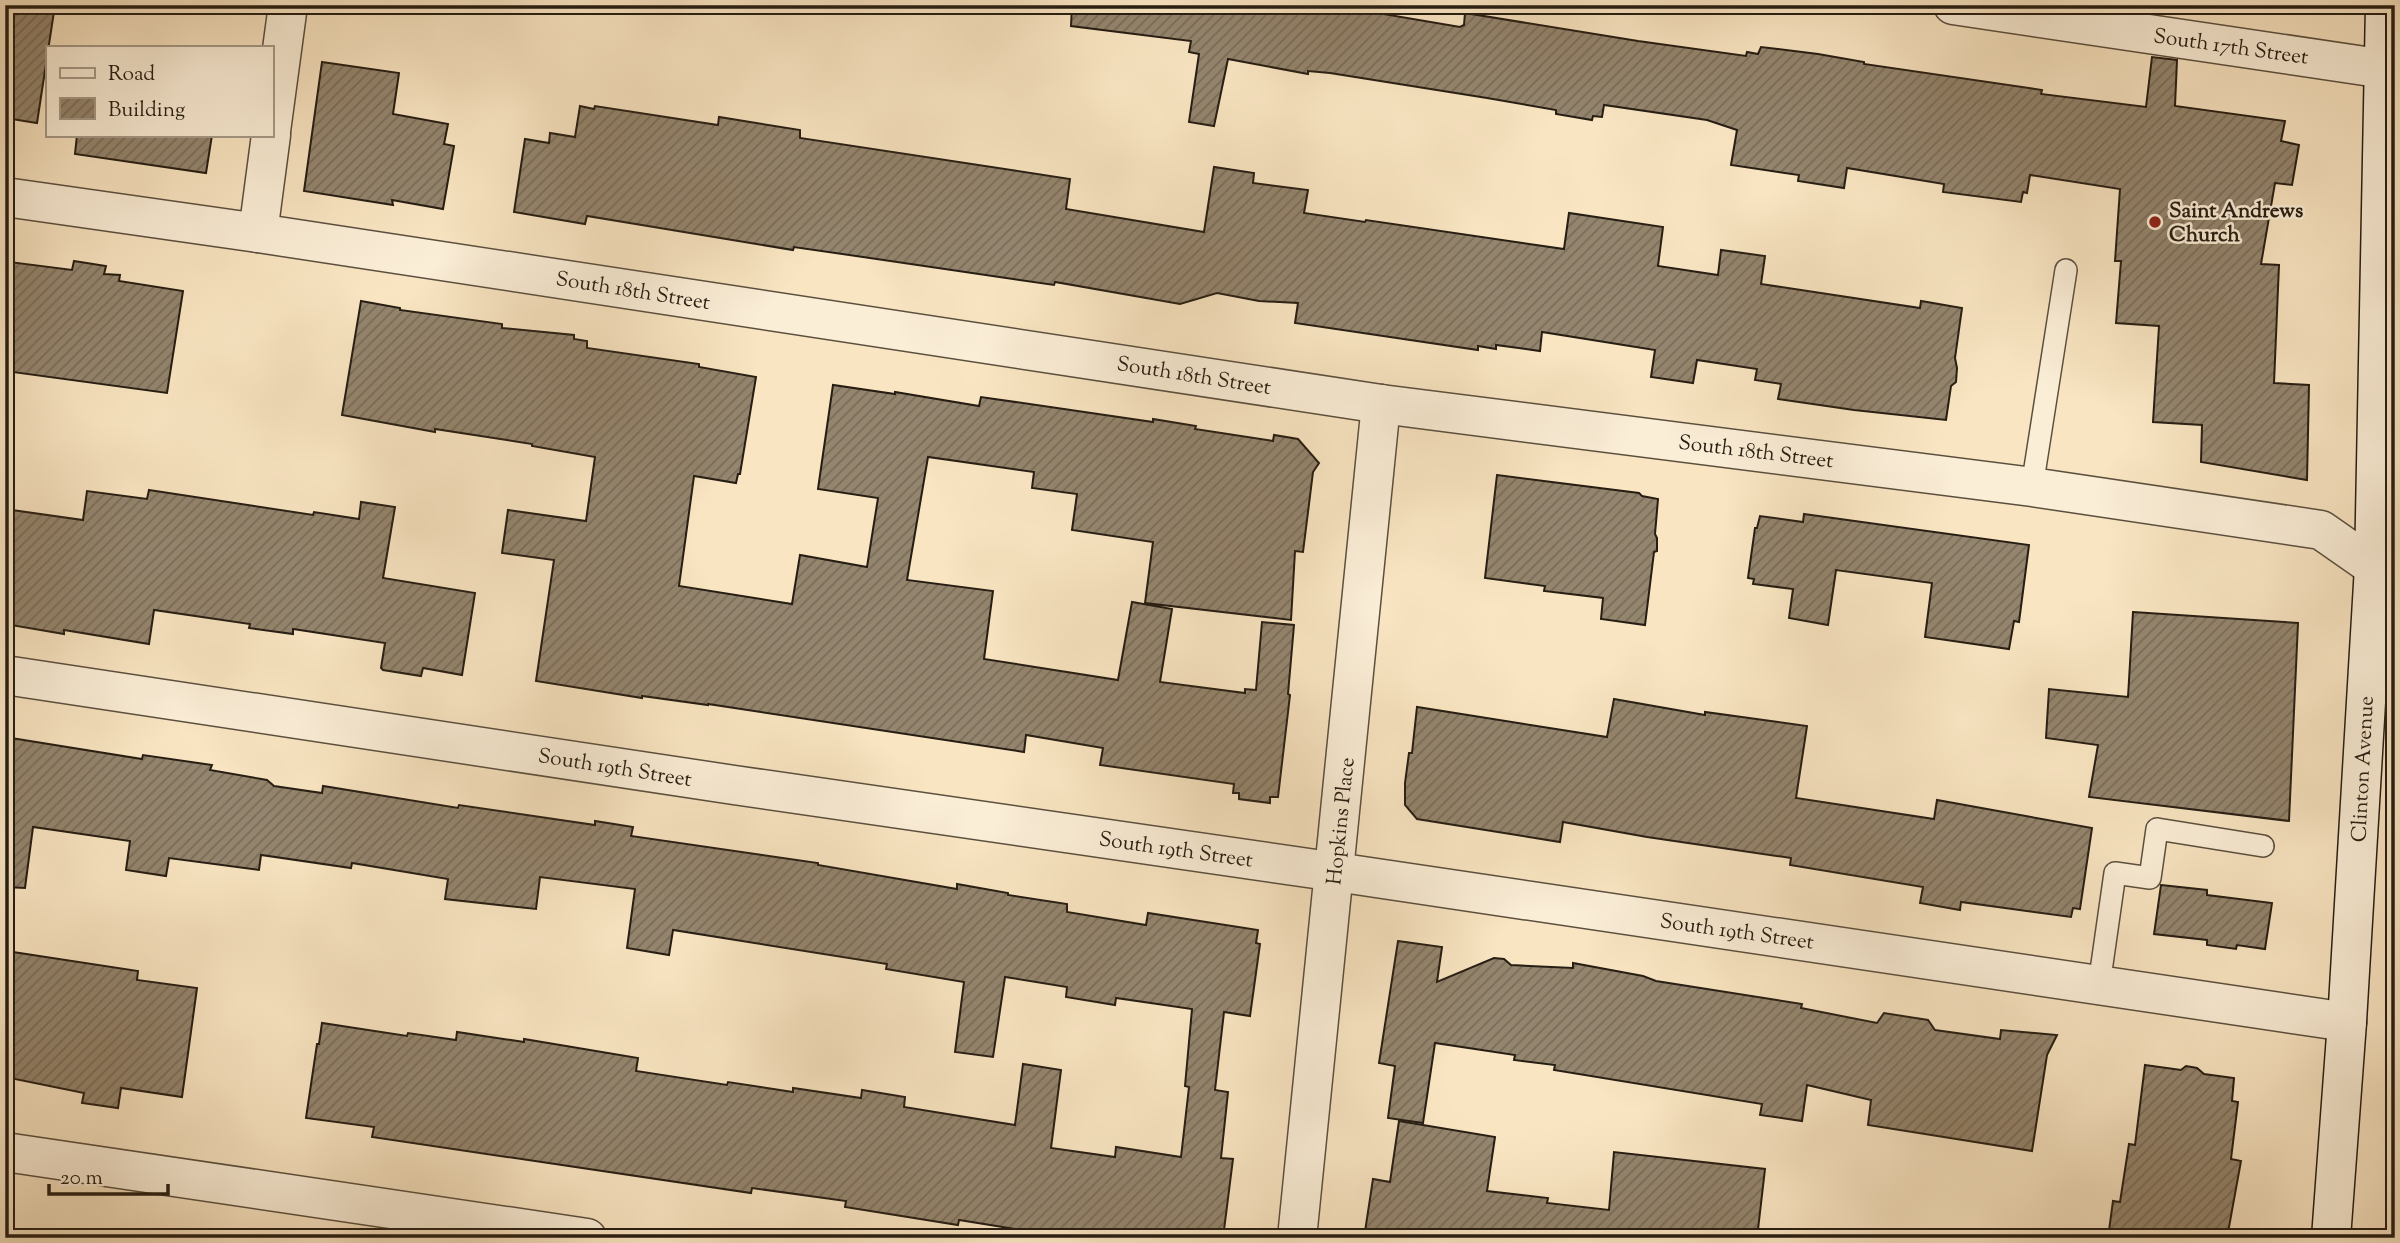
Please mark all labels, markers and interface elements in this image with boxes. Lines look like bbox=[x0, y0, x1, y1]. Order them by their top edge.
street label: South 17th Street bbox=[2151, 22, 2310, 74]
legend bbox=[46, 46, 273, 136]
text: Road bbox=[108, 60, 155, 90]
text: Building bbox=[108, 96, 185, 126]
place label: Saint Andrews Church bbox=[2169, 197, 2303, 251]
marker: Saint Andrews Church bbox=[2147, 214, 2163, 230]
street label: South 18th Street bbox=[553, 265, 712, 319]
street label: South 18th Street bbox=[1114, 350, 1273, 404]
street label: South 18th Street bbox=[1677, 429, 1835, 477]
street label: Clinton Avenue bbox=[2345, 695, 2383, 843]
street label: South 19th Street bbox=[536, 742, 694, 796]
street label: Hopkins Place bbox=[1320, 756, 1364, 887]
street label: South 19th Street bbox=[1097, 825, 1255, 877]
street label: South 19th Street bbox=[1658, 907, 1816, 959]
scale bar bbox=[49, 1152, 168, 1196]
text: 20 m bbox=[60, 1164, 103, 1194]

